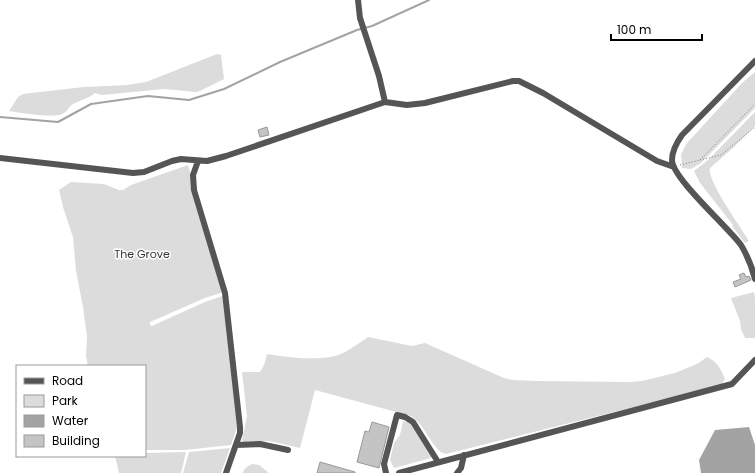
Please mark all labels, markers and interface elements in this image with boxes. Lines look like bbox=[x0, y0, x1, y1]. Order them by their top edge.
scale bar bbox=[611, 16, 702, 42]
text: 100 m bbox=[617, 21, 651, 38]
park label: The Grove bbox=[114, 246, 170, 262]
legend bbox=[16, 365, 146, 457]
text: Road bbox=[52, 372, 83, 389]
text: Park bbox=[52, 392, 79, 409]
text: Water bbox=[52, 412, 89, 429]
text: Building bbox=[52, 432, 100, 449]

